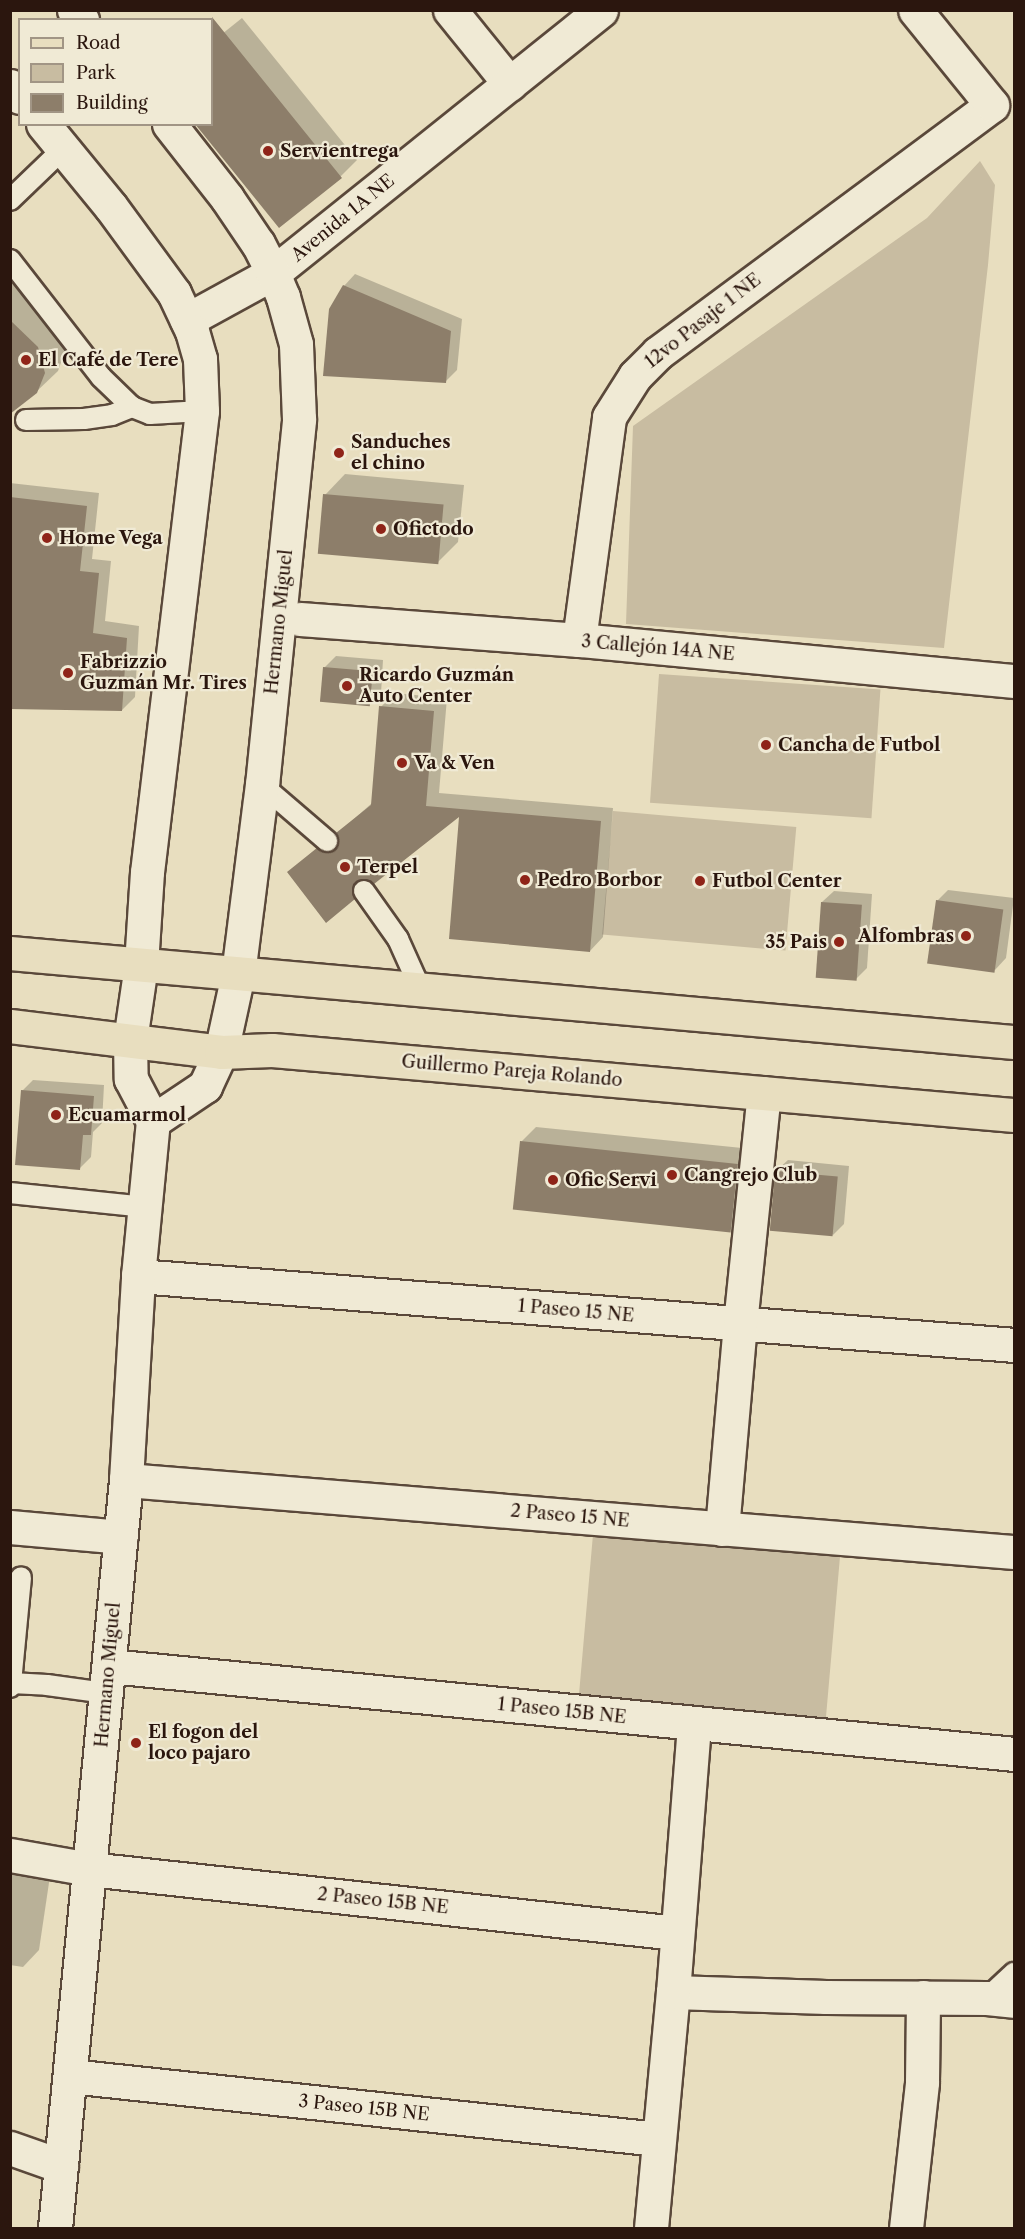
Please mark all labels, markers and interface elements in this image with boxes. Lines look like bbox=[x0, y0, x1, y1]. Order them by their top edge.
legend bbox=[18, 18, 213, 126]
text: Road bbox=[76, 32, 121, 54]
text: Park bbox=[76, 62, 115, 84]
text: Building bbox=[76, 92, 148, 114]
place label: Servientrega bbox=[280, 140, 399, 162]
marker: Servientrega bbox=[261, 144, 275, 158]
street label: Avenida 1A NE bbox=[287, 170, 399, 266]
street label: 12vo Pasaje 1 NE bbox=[641, 269, 765, 373]
place label: El Café de Tere bbox=[38, 349, 179, 371]
marker: El Café de Tere bbox=[19, 353, 33, 367]
place label: Sanduches el chino bbox=[351, 432, 450, 474]
marker: Sanduches el chino bbox=[332, 446, 346, 460]
place label: Ofictodo bbox=[393, 518, 474, 540]
marker: Ofictodo bbox=[374, 522, 388, 536]
place label: Home Vega bbox=[59, 527, 163, 549]
marker: Home Vega bbox=[40, 531, 54, 545]
street label: Hermano Miguel bbox=[261, 548, 297, 696]
street label: 3 Callejón 14A NE bbox=[580, 631, 736, 665]
place label: Fabrizzio Guzmán Mr. Tires bbox=[80, 652, 247, 694]
place label: Ricardo Guzmán Auto Center bbox=[359, 665, 514, 708]
marker: Fabrizzio Guzmán Mr. Tires bbox=[61, 666, 75, 680]
marker: Ricardo Guzmán Auto Center bbox=[340, 679, 354, 693]
place label: Cancha de Futbol bbox=[778, 734, 941, 756]
marker: Cancha de Futbol bbox=[759, 738, 773, 752]
place label: Va & Ven bbox=[414, 752, 496, 774]
marker: Va & Ven bbox=[395, 756, 409, 770]
place label: Terpel bbox=[357, 856, 418, 878]
marker: Terpel bbox=[338, 860, 352, 874]
place label: Pedro Borbor bbox=[537, 869, 662, 891]
place label: Futbol Center bbox=[712, 870, 842, 892]
marker: Pedro Borbor bbox=[518, 873, 532, 887]
marker: Futbol Center bbox=[693, 874, 707, 888]
place label: Alfombras bbox=[858, 925, 954, 947]
marker: Alfombras bbox=[959, 929, 973, 943]
place label: 35 Pais bbox=[765, 931, 827, 953]
marker: 35 Pais bbox=[832, 935, 846, 949]
street label: Guillermo Pareja Rolando bbox=[400, 1051, 624, 1091]
place label: Ecuamarmol bbox=[68, 1104, 186, 1126]
marker: Ecuamarmol bbox=[49, 1108, 63, 1122]
place label: Cangrejo Club bbox=[684, 1164, 817, 1186]
marker: Cangrejo Club bbox=[665, 1168, 679, 1182]
place label: Ofic Servi bbox=[565, 1169, 657, 1191]
marker: Ofic Servi bbox=[546, 1173, 560, 1187]
street label: 1 Paseo 15 NE bbox=[517, 1295, 635, 1327]
street label: 2 Paseo 15 NE bbox=[510, 1500, 630, 1532]
street label: Hermano Miguel bbox=[91, 1601, 125, 1749]
street label: 1 Paseo 15B NE bbox=[497, 1694, 627, 1728]
place label: El fogon del loco pajaro bbox=[148, 1722, 258, 1764]
marker: El fogon del loco pajaro bbox=[129, 1736, 143, 1750]
street label: 2 Paseo 15B NE bbox=[316, 1883, 450, 1919]
street label: 3 Paseo 15B NE bbox=[297, 2090, 431, 2126]

